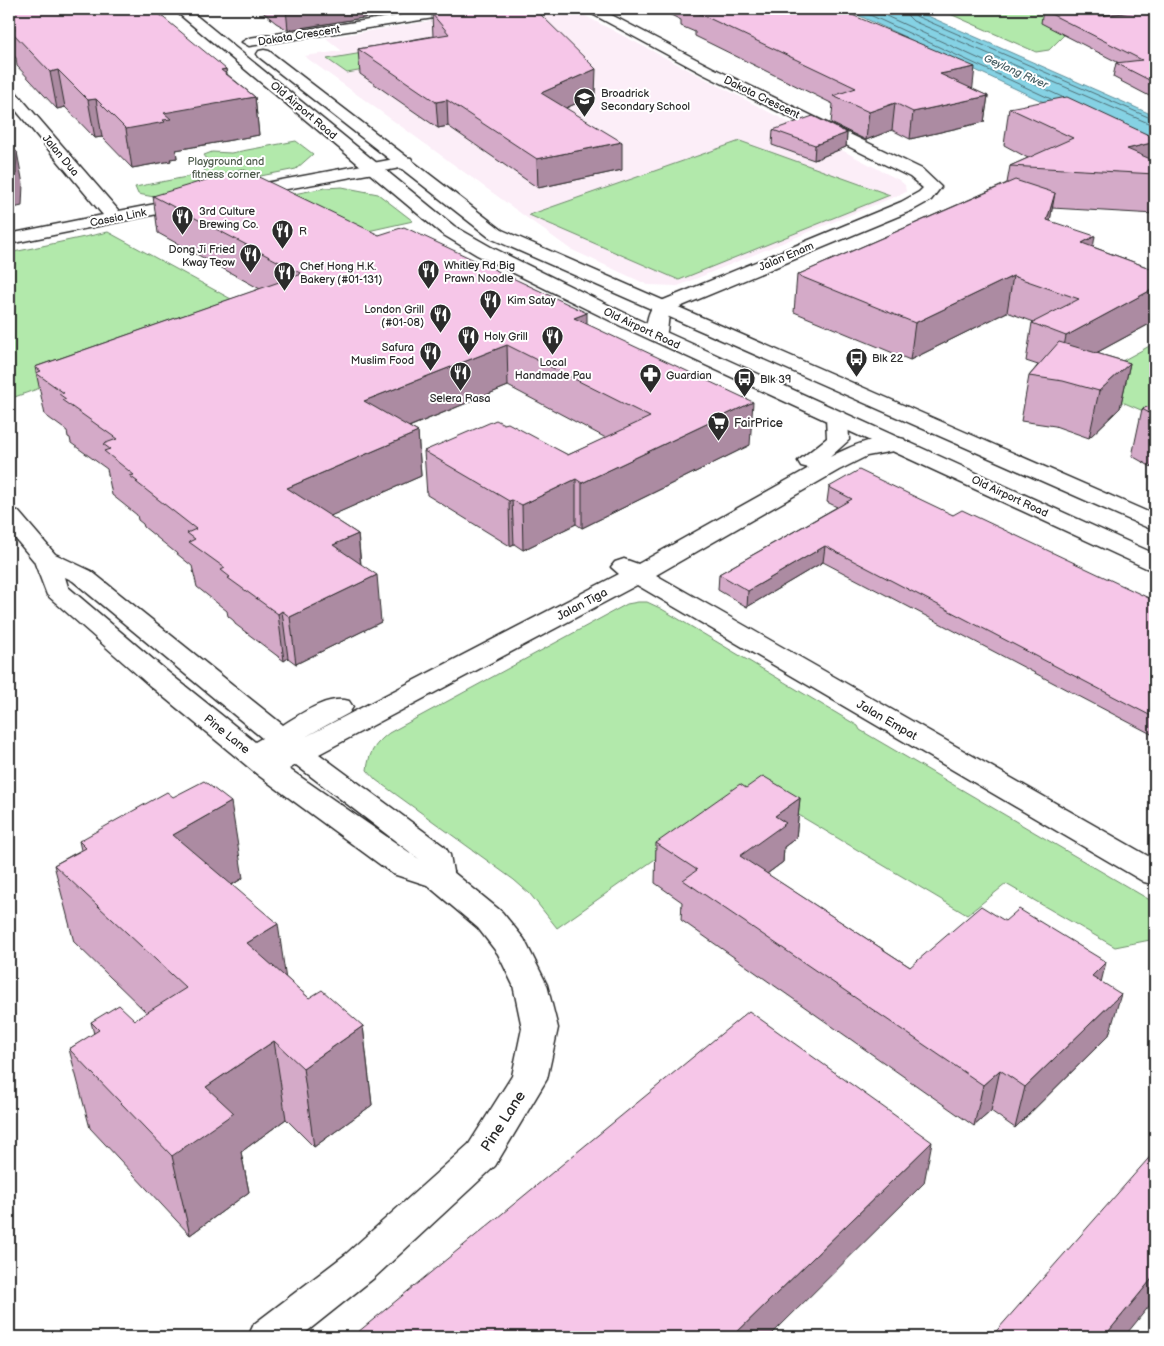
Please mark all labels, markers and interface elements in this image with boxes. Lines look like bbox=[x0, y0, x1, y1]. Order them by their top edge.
street label: Dakota Crescent bbox=[257, 22, 342, 48]
water label: Geylang River bbox=[982, 52, 1051, 92]
street label: Dakota Crescent bbox=[722, 73, 803, 122]
street label: Old Airport Road bbox=[268, 79, 340, 142]
school or university icon: Broadrick Secondary School bbox=[573, 87, 597, 118]
place label: Broadrick Secondary School bbox=[601, 87, 690, 113]
street label: Jalan Dua bbox=[40, 132, 82, 179]
park label: Playground and fitness corner bbox=[188, 155, 264, 181]
restaurant icon: 3rd Culture Brewing Co. bbox=[171, 205, 195, 236]
place label: 3rd Culture Brewing Co. bbox=[199, 205, 258, 231]
street label: Cassia Link bbox=[89, 206, 148, 229]
restaurant icon: R bbox=[271, 219, 295, 250]
place label: R bbox=[299, 225, 307, 238]
street label: Jalan Enam bbox=[757, 239, 816, 274]
place label: Dong Ji Fried Kway Teow bbox=[169, 243, 236, 269]
restaurant icon: Dong Ji Fried Kway Teow bbox=[239, 243, 263, 274]
restaurant icon: Whitley Rd Big Prawn Noodle bbox=[416, 259, 440, 290]
place label: Whitley Rd Big Prawn Noodle bbox=[444, 259, 515, 285]
restaurant icon: Chef Hong H.K. Bakery (#01-131) bbox=[272, 260, 296, 291]
place label: Chef Hong H.K. Bakery (#01-131) bbox=[300, 260, 382, 286]
restaurant icon: Kim Satay bbox=[479, 288, 503, 319]
place label: Kim Satay bbox=[507, 294, 556, 307]
place label: London Grill (#01-08) bbox=[364, 303, 424, 329]
restaurant icon: London Grill (#01-08) bbox=[428, 303, 452, 334]
street label: Old Airport Road bbox=[601, 305, 682, 352]
restaurant icon: Holy Grill bbox=[456, 324, 480, 355]
restaurant icon: Local Handmade Pau bbox=[541, 324, 565, 355]
place label: Holy Grill bbox=[484, 330, 528, 343]
place label: Safura Muslim Food bbox=[351, 341, 414, 367]
restaurant icon: Safura Muslim Food bbox=[418, 341, 442, 372]
bus stop icon: Blk 22 bbox=[844, 346, 868, 377]
place label: Blk 22 bbox=[872, 352, 904, 365]
place label: Local Handmade Pau bbox=[515, 356, 591, 382]
restaurant icon: Selera Rasa bbox=[448, 360, 472, 391]
pharmacy icon: Guardian bbox=[638, 363, 662, 394]
bus stop icon: Blk 39 bbox=[732, 367, 756, 398]
place label: Guardian bbox=[666, 369, 712, 382]
place label: Blk 39 bbox=[760, 373, 791, 386]
place label: Selera Rasa bbox=[430, 392, 490, 405]
supermarket icon: FairPrice bbox=[706, 411, 730, 442]
place label: FairPrice bbox=[734, 416, 783, 431]
street label: Old Airport Road bbox=[969, 473, 1050, 520]
street label: Jalan Tiga bbox=[554, 585, 610, 624]
street label: Jalan Empat bbox=[854, 697, 920, 744]
street label: Pine Lane bbox=[201, 711, 253, 757]
street label: Pine Lane bbox=[477, 1087, 530, 1155]

